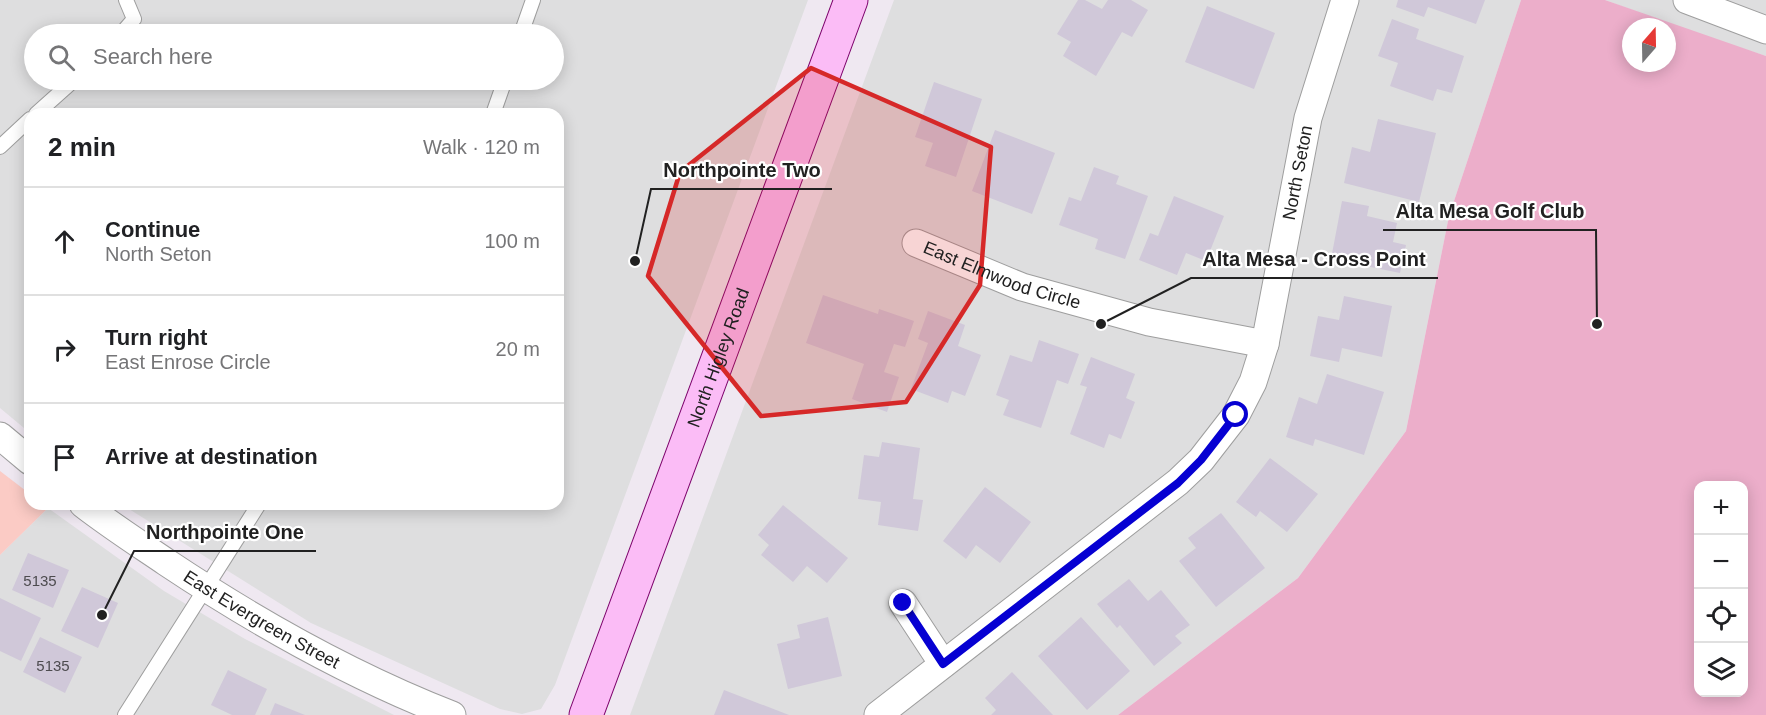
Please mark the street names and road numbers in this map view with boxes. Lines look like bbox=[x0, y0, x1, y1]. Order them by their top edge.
street label: North Seton bbox=[1279, 124, 1316, 222]
street label: East Elmwood Circle bbox=[920, 237, 1083, 313]
street label: North Higley Road bbox=[683, 285, 753, 430]
street label: East Evergreen Street bbox=[180, 566, 343, 673]

